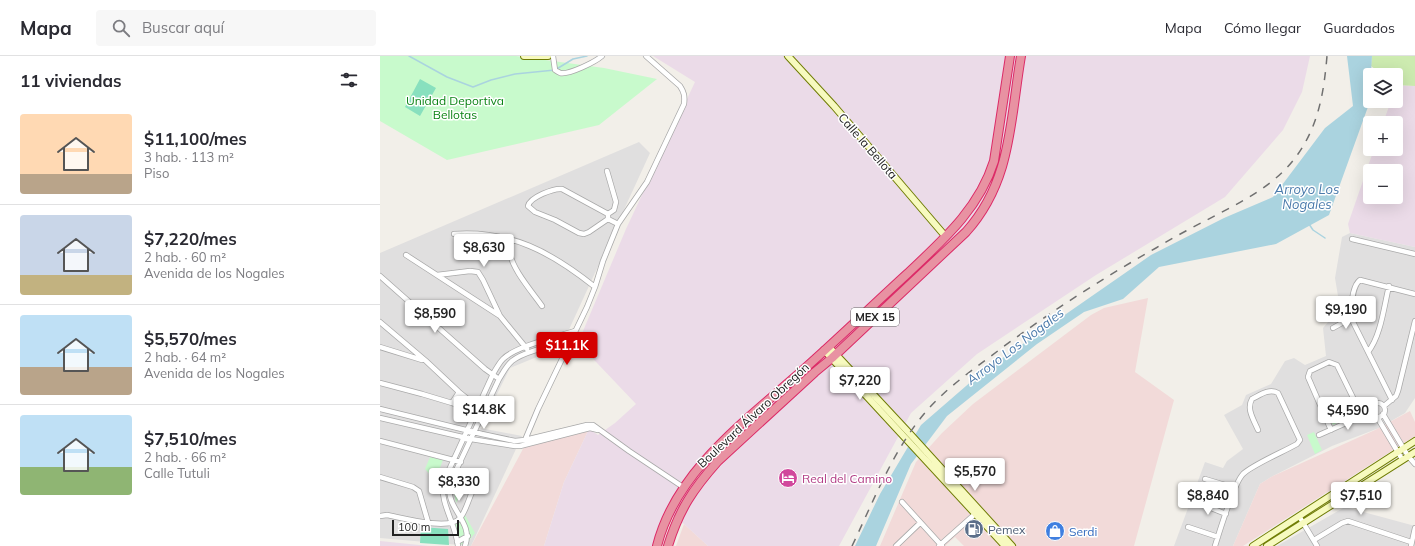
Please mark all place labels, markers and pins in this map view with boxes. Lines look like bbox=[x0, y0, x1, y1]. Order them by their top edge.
pin: $8,630 bbox=[451, 234, 517, 268]
pin: $9,190 bbox=[1313, 296, 1379, 330]
pin: $8,590 bbox=[402, 300, 468, 334]
pin: $11.1K bbox=[534, 332, 600, 366]
pin: $7,220 bbox=[827, 367, 893, 401]
pin: $14.8K bbox=[451, 396, 517, 430]
pin: $4,590 bbox=[1315, 397, 1381, 431]
pin: $5,570 bbox=[942, 458, 1008, 492]
hotel icon: Real del Camino bbox=[777, 467, 799, 489]
pin: $8,330 bbox=[426, 468, 492, 502]
place label: Real del Camino bbox=[802, 471, 892, 486]
pin: $8,840 bbox=[1175, 482, 1241, 516]
pin: $7,510 bbox=[1328, 482, 1394, 516]
fuel station icon: Pemex bbox=[963, 518, 985, 540]
shop icon: Serdi bbox=[1044, 520, 1066, 542]
place label: Pemex bbox=[988, 522, 1026, 537]
place label: Serdi bbox=[1069, 524, 1097, 539]

